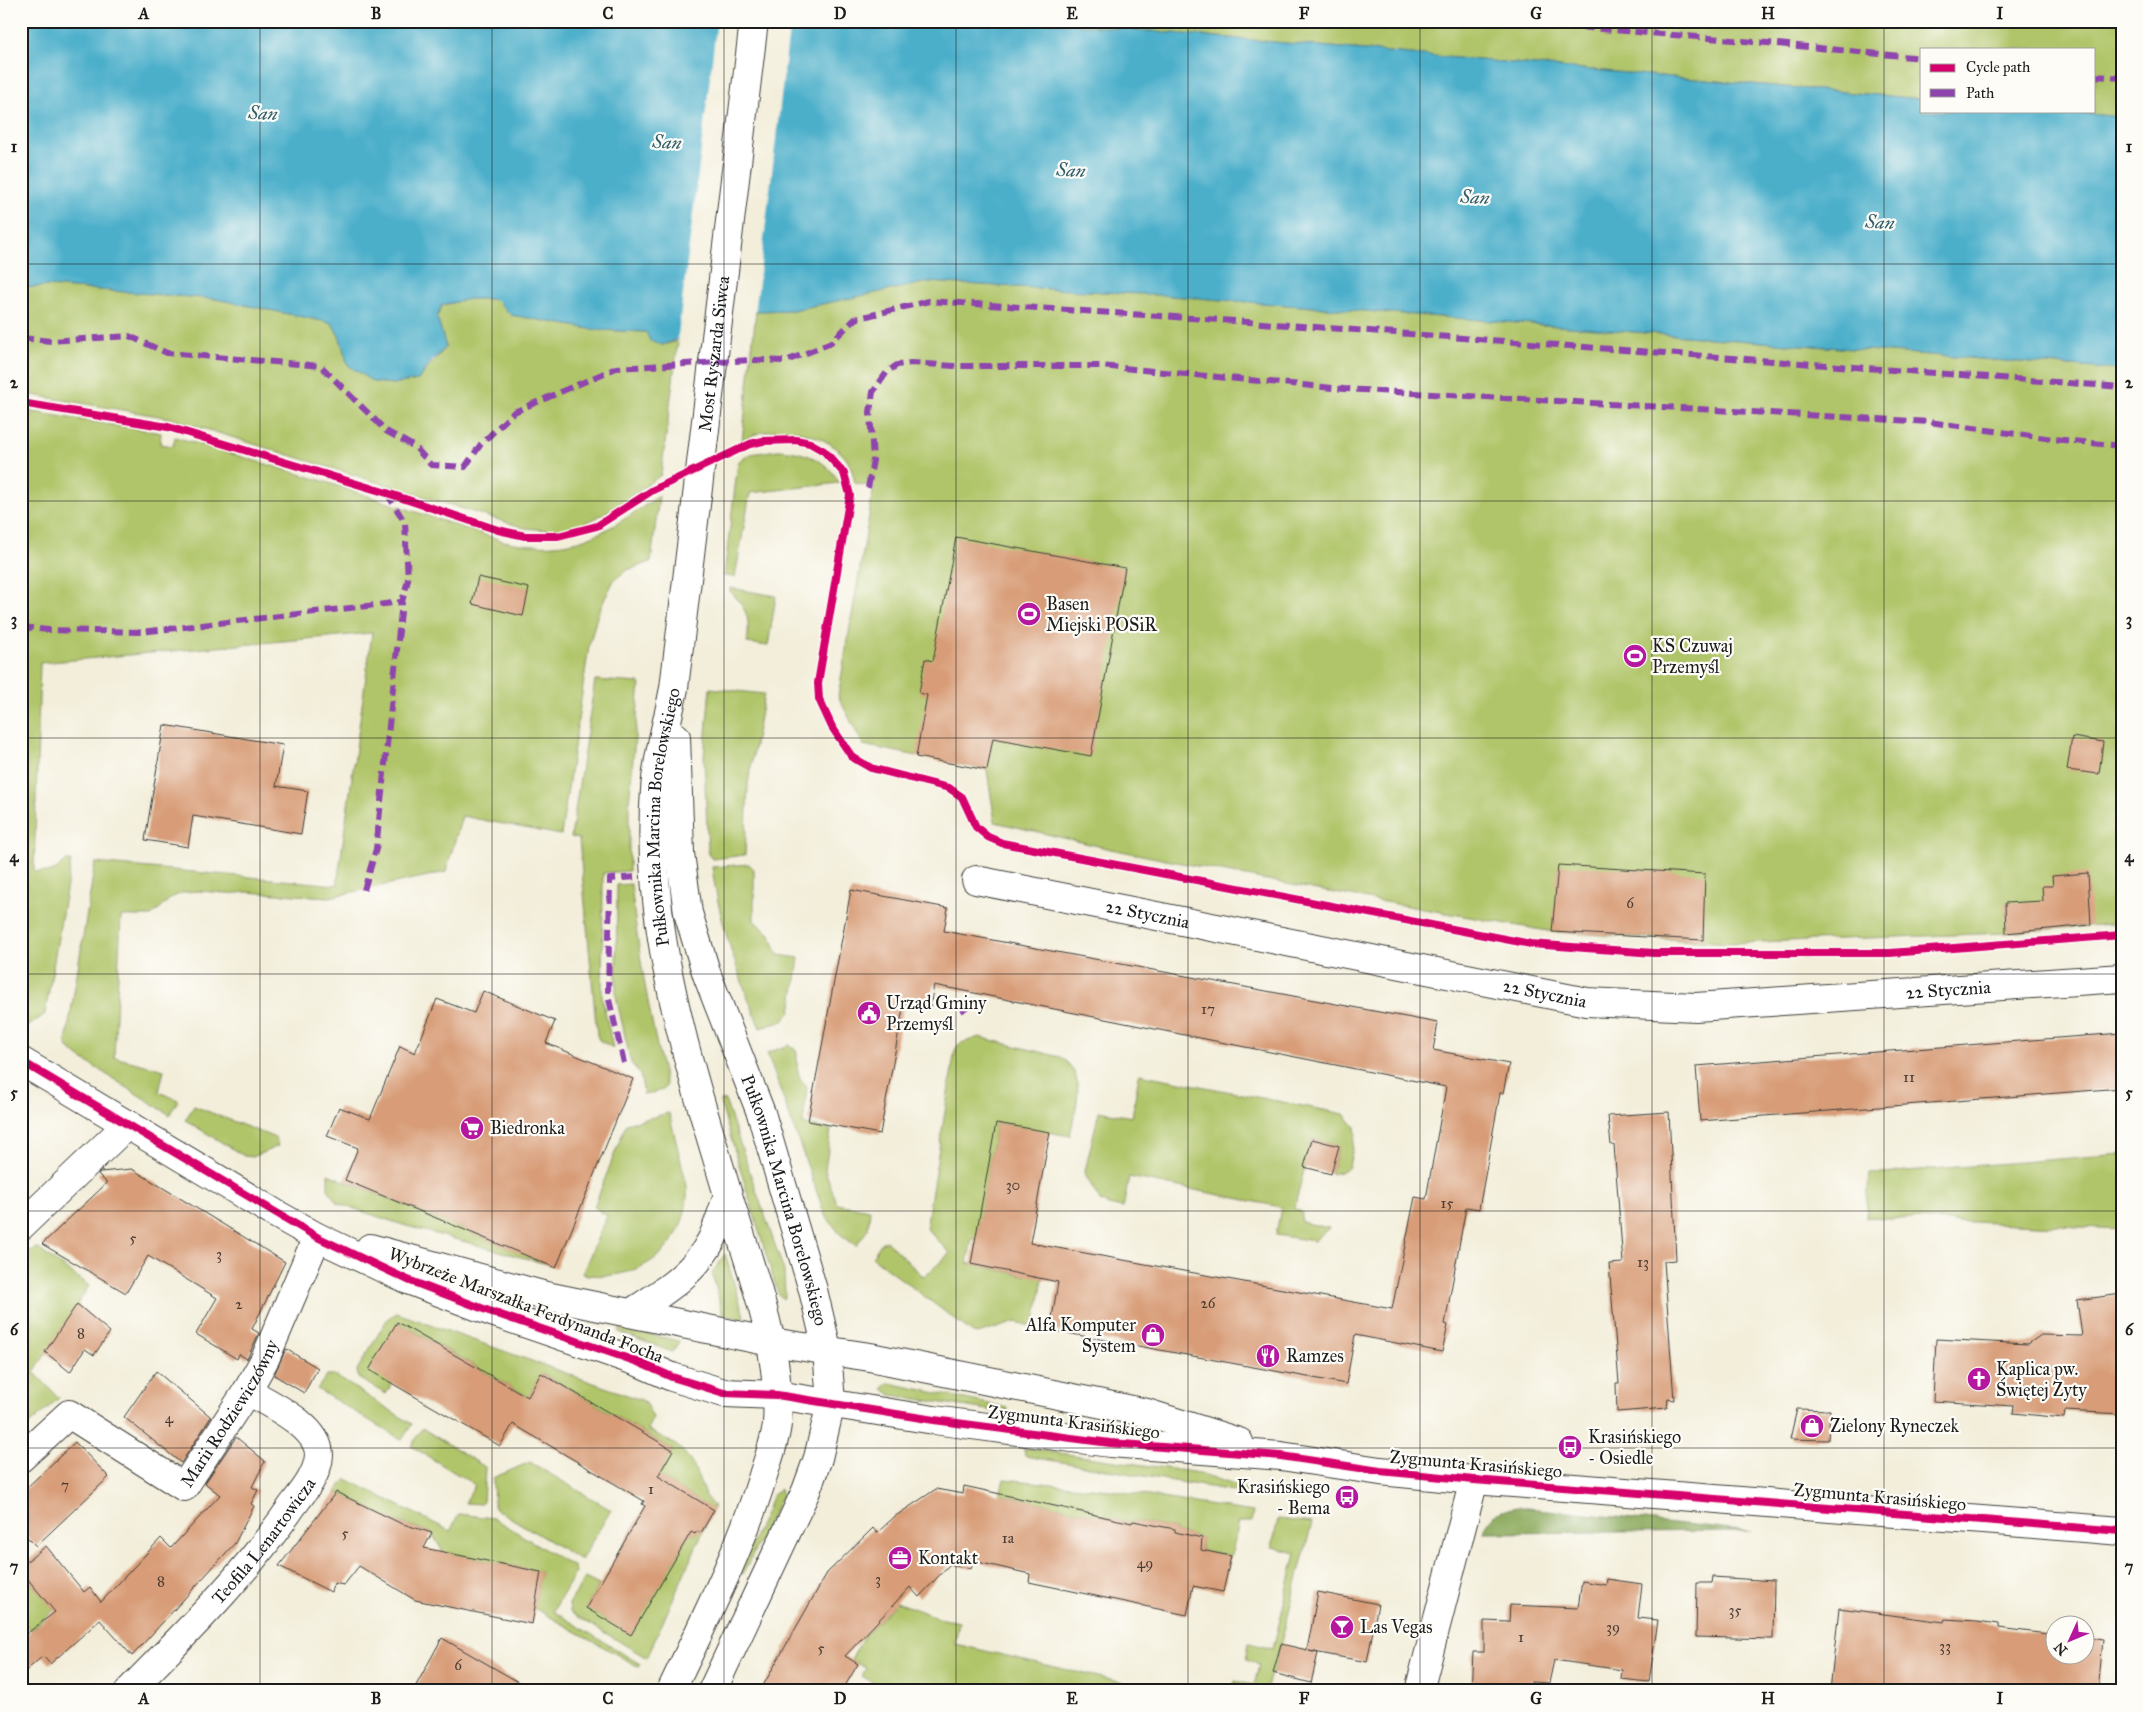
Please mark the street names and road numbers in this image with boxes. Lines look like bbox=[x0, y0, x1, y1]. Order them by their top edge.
street label: Most Ryszarda Siwca bbox=[694, 274, 734, 433]
street label: Pułkownika Marcina Borelowskiego bbox=[642, 686, 685, 948]
street label: 22 Stycznia bbox=[1104, 895, 1192, 933]
street label: 22 Stycznia bbox=[1501, 974, 1589, 1013]
street label: 22 Stycznia bbox=[1905, 976, 1992, 1004]
street label: Pułkownika Marcina Borelowskiego bbox=[736, 1072, 832, 1328]
street label: Wybrzeże Marszałka Ferdynanda Focha bbox=[385, 1242, 667, 1368]
street label: Marii Rodziewiczówny bbox=[176, 1336, 283, 1491]
street label: Zygmunta Krasińskiego bbox=[987, 1401, 1161, 1444]
street label: Zygmunta Krasińskiego bbox=[1389, 1445, 1563, 1483]
street label: Teofila Lenartowicza bbox=[207, 1474, 321, 1609]
street label: Zygmunta Krasińskiego bbox=[1793, 1478, 1967, 1516]

